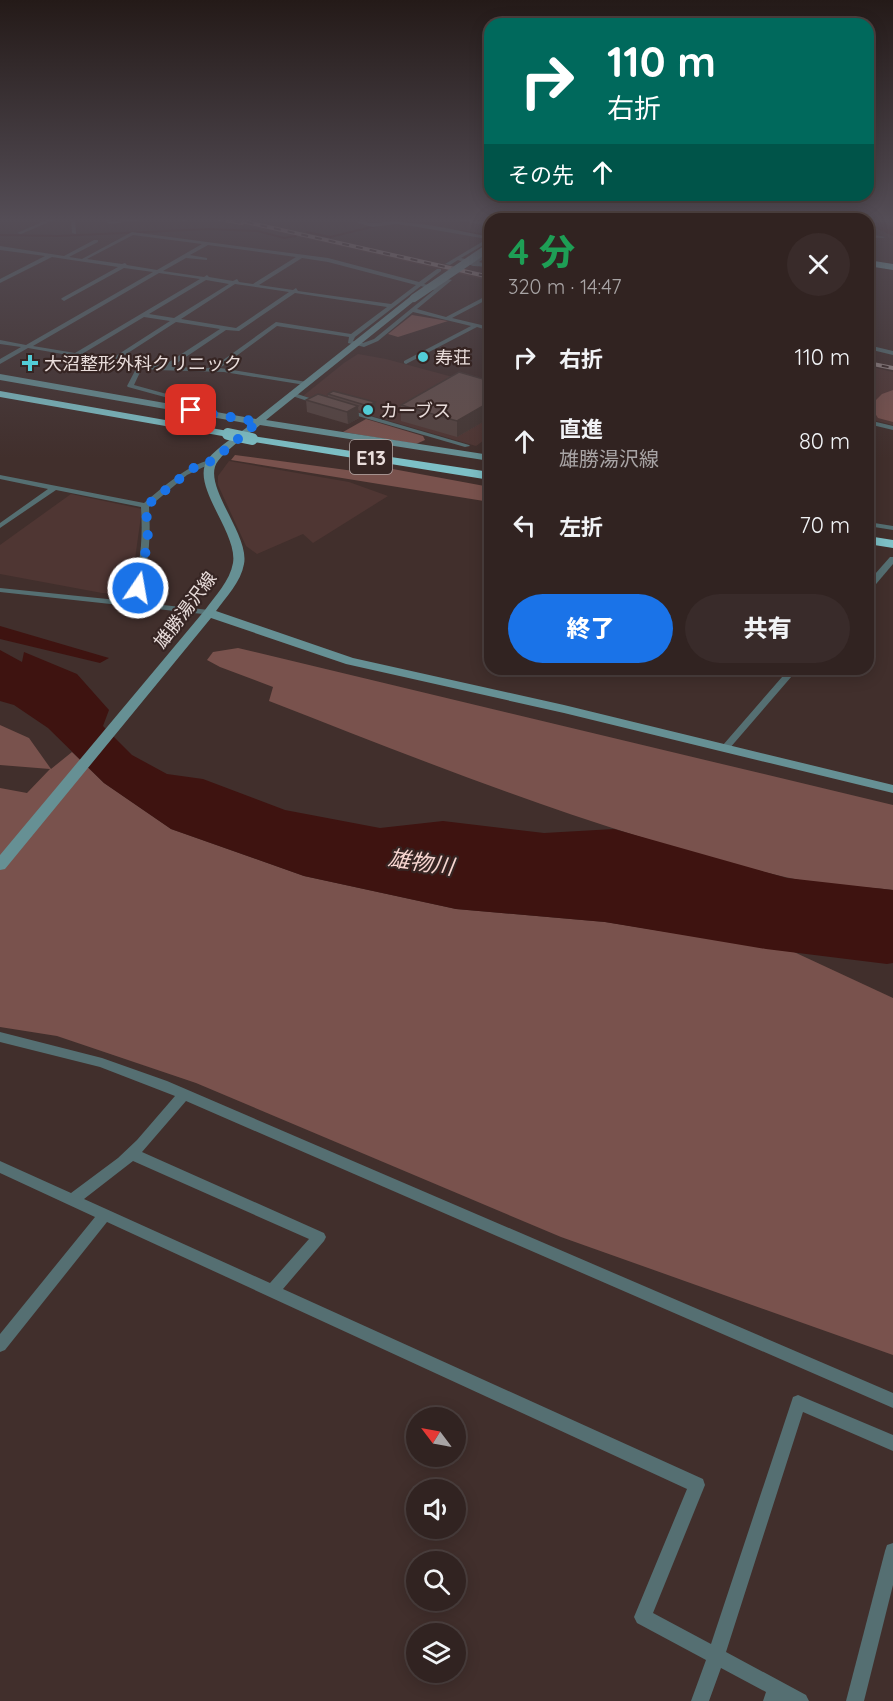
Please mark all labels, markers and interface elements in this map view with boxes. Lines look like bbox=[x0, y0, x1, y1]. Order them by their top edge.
text: 110 m bbox=[607, 35, 716, 88]
icon: right bbox=[508, 42, 586, 120]
text: 右折 bbox=[607, 91, 661, 125]
icon: ahead bbox=[586, 156, 619, 189]
text: その先 bbox=[508, 161, 574, 189]
text: 4 分 bbox=[508, 229, 575, 274]
button: close bbox=[787, 233, 850, 296]
text: 320 m · 14:47 bbox=[508, 274, 622, 299]
icon: right bbox=[508, 341, 541, 374]
text: 110 m bbox=[795, 343, 850, 371]
text: 右折 bbox=[559, 345, 603, 373]
place label: 寿荘 bbox=[435, 346, 471, 369]
marker: 寿荘 bbox=[416, 350, 430, 364]
place label: 大沼整形外科クリニック bbox=[44, 352, 242, 375]
marker: 大沼整形外科クリニック bbox=[21, 354, 39, 372]
pin bbox=[165, 384, 216, 435]
icon: arrive bbox=[174, 393, 207, 426]
place label: カーブス bbox=[380, 399, 451, 422]
marker: カーブス bbox=[361, 403, 375, 417]
text: 直進 bbox=[559, 415, 603, 443]
icon: ahead bbox=[508, 425, 541, 458]
text: 80 m bbox=[799, 427, 850, 455]
road number: E13 bbox=[350, 440, 392, 474]
text: 雄勝湯沢線 bbox=[559, 446, 659, 471]
icon: left bbox=[508, 509, 541, 542]
text: 70 m bbox=[800, 511, 850, 539]
text: 左折 bbox=[559, 513, 603, 541]
position arrow bbox=[106, 556, 170, 620]
street label: 雄勝湯沢線 bbox=[149, 567, 221, 653]
button: 終了 bbox=[508, 594, 673, 663]
button: 共有 bbox=[685, 594, 850, 663]
water label: 雄物川 bbox=[386, 844, 458, 881]
north arrow bbox=[406, 1407, 466, 1467]
map controls bbox=[406, 1407, 466, 1683]
button: sound bbox=[406, 1479, 466, 1539]
button: search bbox=[406, 1551, 466, 1611]
button: layers bbox=[406, 1623, 466, 1683]

